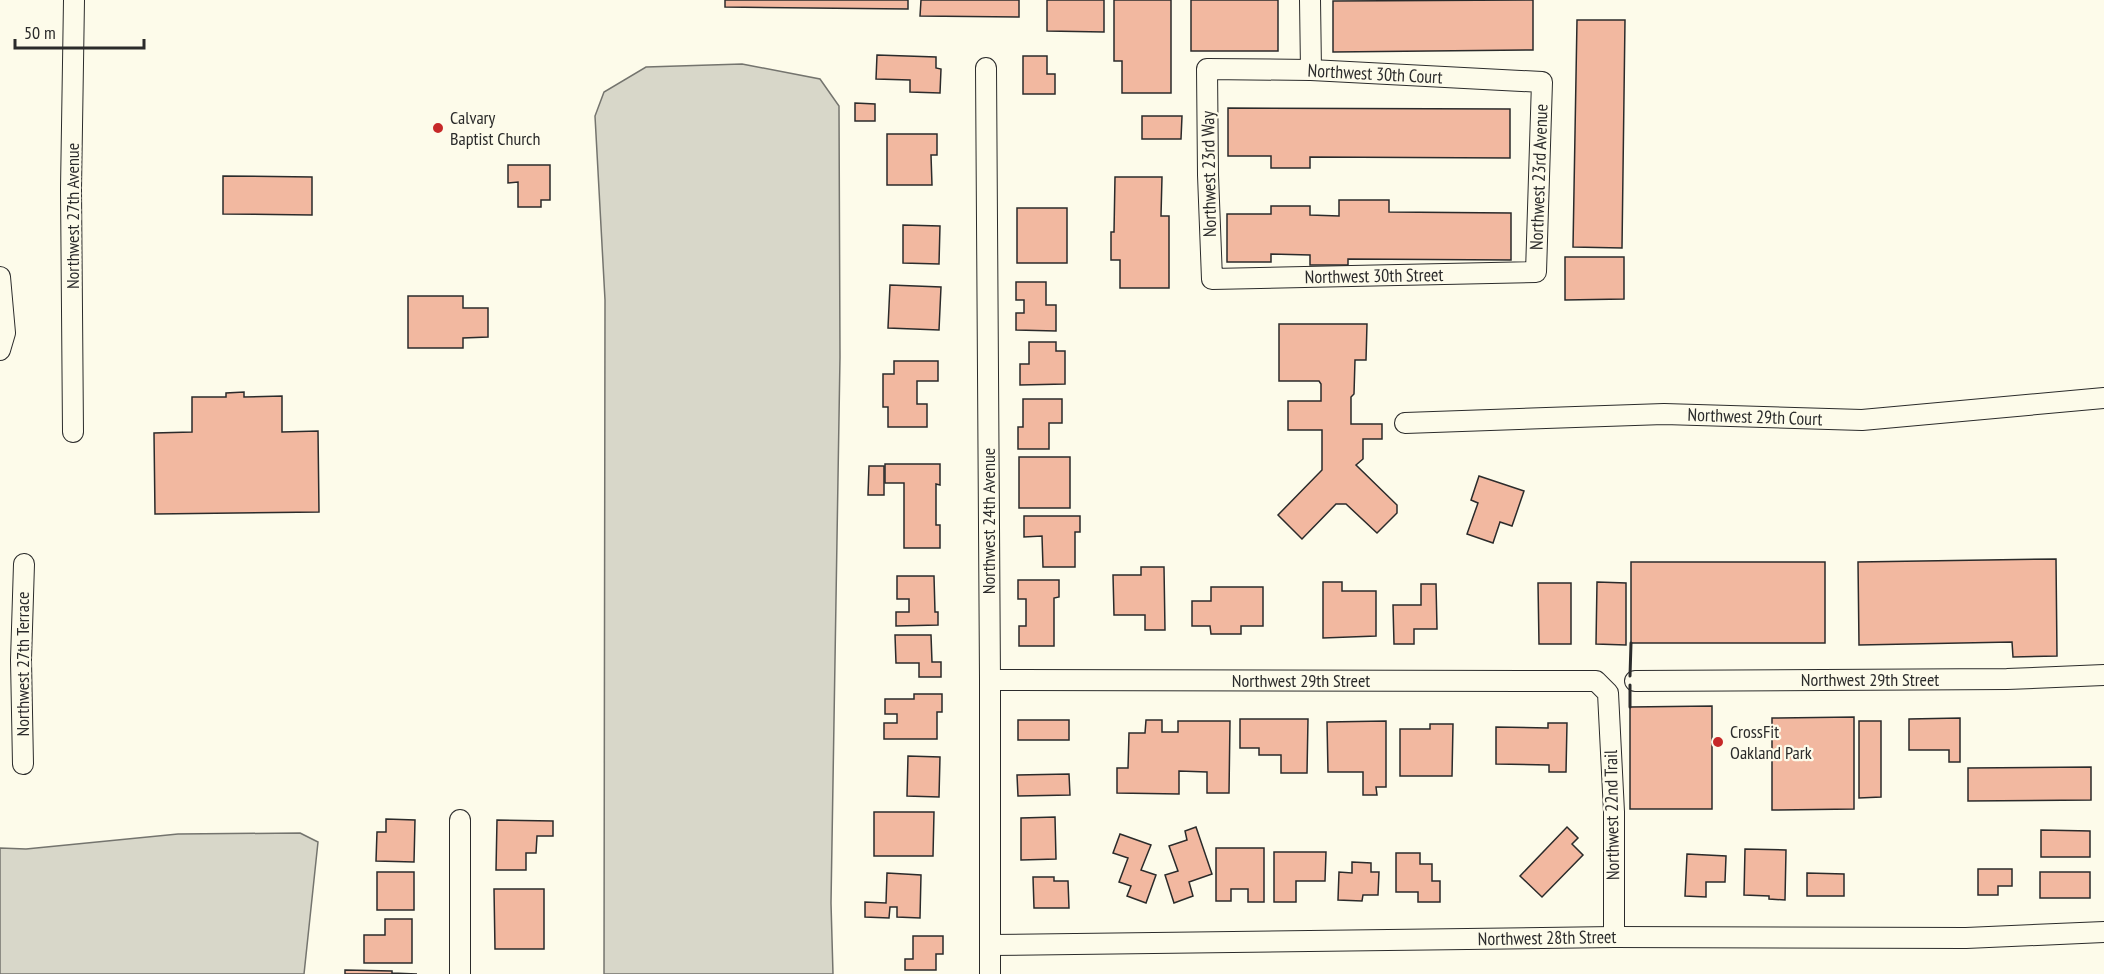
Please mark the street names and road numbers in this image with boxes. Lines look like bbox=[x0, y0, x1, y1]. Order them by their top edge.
street label: Northwest 30th Court bbox=[1307, 58, 1443, 89]
street label: Northwest 23rd Avenue bbox=[1524, 104, 1553, 250]
street label: Northwest 23rd Way bbox=[1196, 110, 1221, 237]
street label: Northwest 27th Avenue bbox=[61, 143, 84, 289]
street label: Northwest 30th Street bbox=[1305, 263, 1444, 288]
street label: Northwest 29th Court bbox=[1687, 403, 1823, 430]
street label: Northwest 24th Avenue bbox=[977, 448, 1000, 594]
street label: Northwest 27th Terrace bbox=[11, 592, 34, 736]
street label: Northwest 29th Street bbox=[1801, 668, 1939, 691]
street label: Northwest 29th Street bbox=[1232, 669, 1370, 692]
street label: Northwest 22nd Trail bbox=[1599, 749, 1624, 880]
street label: Northwest 28th Street bbox=[1478, 925, 1617, 950]

